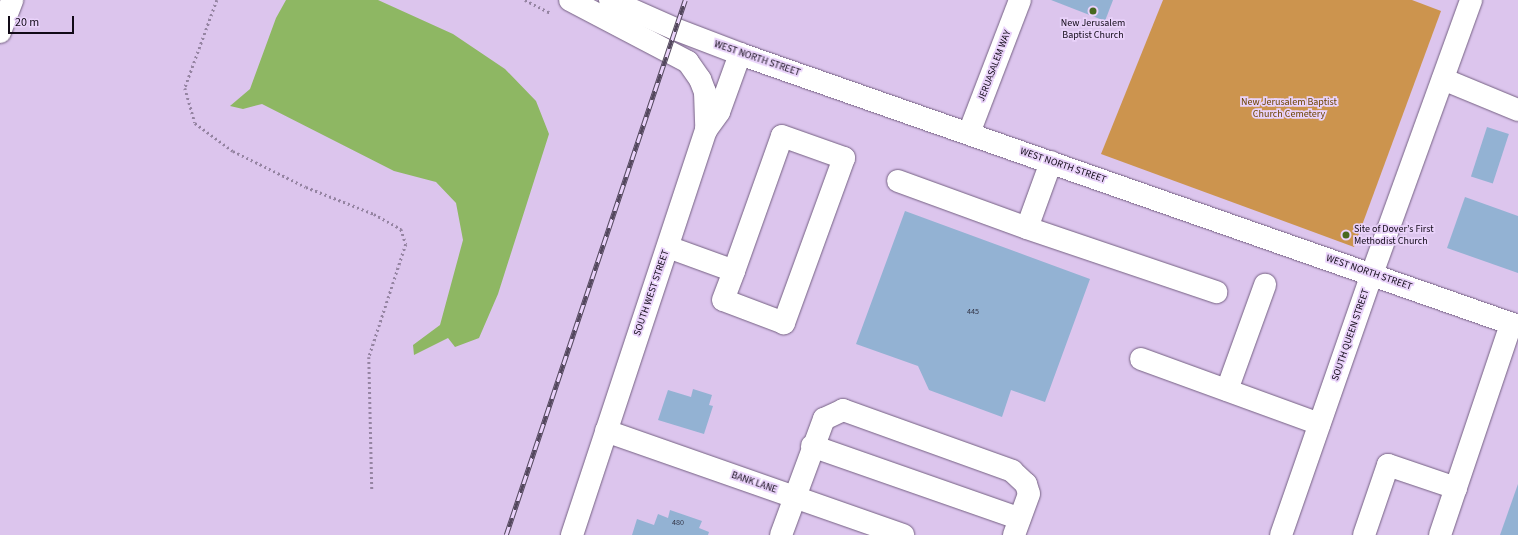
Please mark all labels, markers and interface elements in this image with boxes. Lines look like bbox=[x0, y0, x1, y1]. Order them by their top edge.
marker: New Jerusalem Baptist Church bbox=[1088, 6, 1098, 16]
scale bar bbox=[10, 8, 76, 34]
text: 20 m bbox=[15, 14, 39, 31]
place label: New Jerusalem Baptist Church bbox=[1061, 17, 1125, 40]
street label: JERUASALEM WAY bbox=[976, 29, 1014, 103]
street label: WEST NORTH STREET bbox=[712, 39, 802, 79]
park label: New Jerusalem Baptist Church Cemetery bbox=[1241, 96, 1337, 120]
street label: WEST NORTH STREET bbox=[1018, 146, 1108, 186]
place label: Site of Dover’s First Methodist Church bbox=[1354, 223, 1434, 246]
marker: Site of Dover’s First Methodist Church bbox=[1341, 230, 1351, 240]
street label: SOUTH WEST STREET bbox=[632, 248, 672, 338]
street label: WEST NORTH STREET bbox=[1324, 253, 1414, 293]
street label: SOUTH QUEEN STREET bbox=[1330, 287, 1372, 383]
house number: 445 bbox=[967, 307, 979, 317]
street label: BANK LANE bbox=[730, 470, 778, 496]
house number: 480 bbox=[672, 518, 684, 528]

